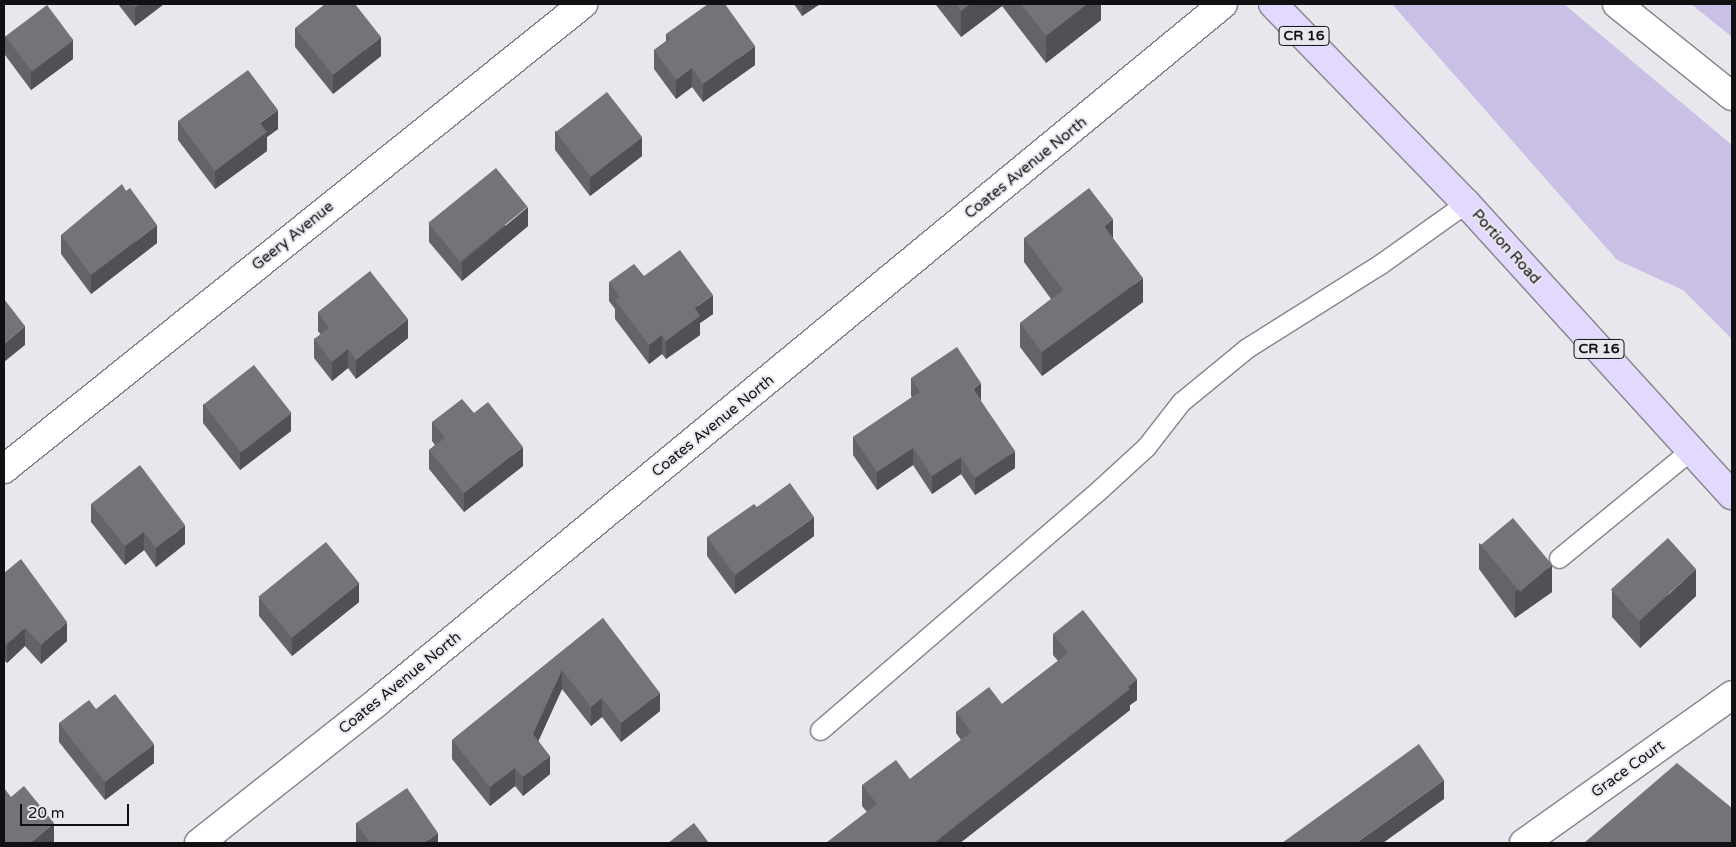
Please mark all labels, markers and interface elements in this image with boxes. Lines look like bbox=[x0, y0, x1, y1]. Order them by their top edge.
road number: CR 16 bbox=[1278, 24, 1330, 48]
street label: Coates Avenue North bbox=[961, 113, 1091, 223]
street label: Geery Avenue bbox=[249, 198, 337, 274]
street label: Portion Road bbox=[1468, 206, 1544, 288]
road number: CR 16 bbox=[1573, 338, 1625, 360]
street label: Coates Avenue North bbox=[648, 371, 778, 481]
street label: Coates Avenue North bbox=[335, 628, 465, 738]
street label: Grace Court bbox=[1588, 737, 1668, 801]
scale bar bbox=[22, 794, 131, 826]
text: 20 m bbox=[28, 804, 65, 822]

